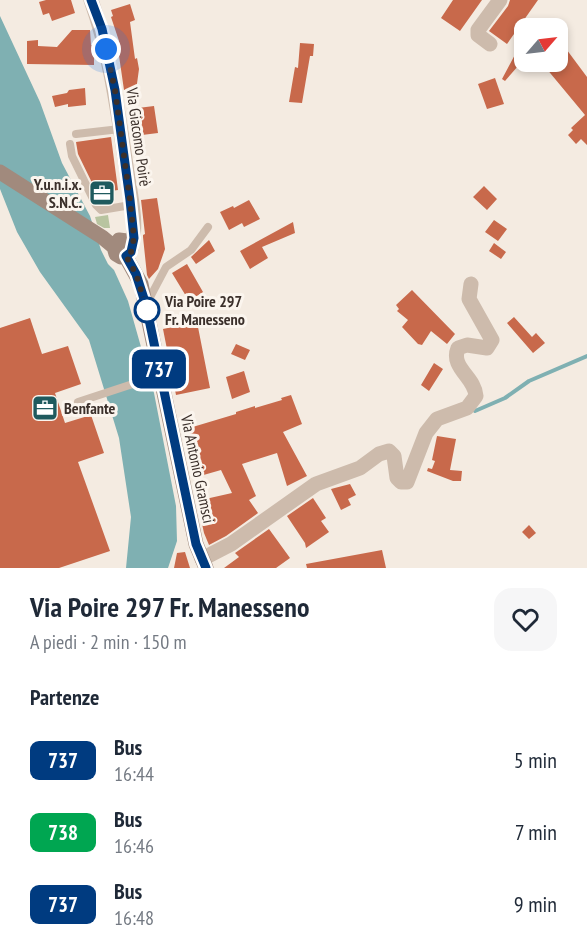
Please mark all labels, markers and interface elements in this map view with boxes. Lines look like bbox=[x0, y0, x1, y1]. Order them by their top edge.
north arrow bbox=[514, 18, 568, 72]
map controls bbox=[514, 18, 568, 72]
your location bbox=[91, 34, 121, 64]
street label: Via Giacomo Poirè bbox=[122, 85, 156, 188]
place label: Y.u.n.i.x. S.N.C. bbox=[33, 174, 82, 212]
office icon: Y.u.n.i.x. S.N.C. bbox=[87, 178, 117, 208]
place label: Via Poire 297 Fr. Manesseno bbox=[164, 291, 245, 329]
marker: Via Poire 297 Fr. Manesseno bbox=[134, 297, 160, 323]
line badge: 737 bbox=[124, 350, 194, 388]
text: 737 bbox=[144, 356, 174, 383]
office icon: Benfante bbox=[30, 393, 60, 423]
place label: Benfante bbox=[64, 398, 116, 418]
street label: Via Antonio Gramsci bbox=[177, 412, 219, 525]
text: Via Poire 297 Fr. Manesseno bbox=[30, 588, 309, 625]
button: heart bbox=[494, 588, 557, 651]
text: A piedi · 2 min · 150 m bbox=[30, 629, 186, 655]
text: Partenze bbox=[30, 683, 99, 711]
text: Bus bbox=[114, 733, 142, 761]
text: 5 min bbox=[514, 746, 557, 774]
text: 737 bbox=[48, 747, 78, 774]
text: 16:44 bbox=[114, 761, 154, 787]
text: Bus bbox=[114, 805, 142, 833]
text: 7 min bbox=[515, 818, 557, 846]
text: 738 bbox=[48, 819, 78, 846]
text: 16:46 bbox=[114, 833, 154, 859]
text: Bus bbox=[114, 877, 142, 905]
text: 9 min bbox=[514, 890, 557, 918]
text: 737 bbox=[48, 891, 78, 918]
text: 16:48 bbox=[114, 905, 154, 931]

